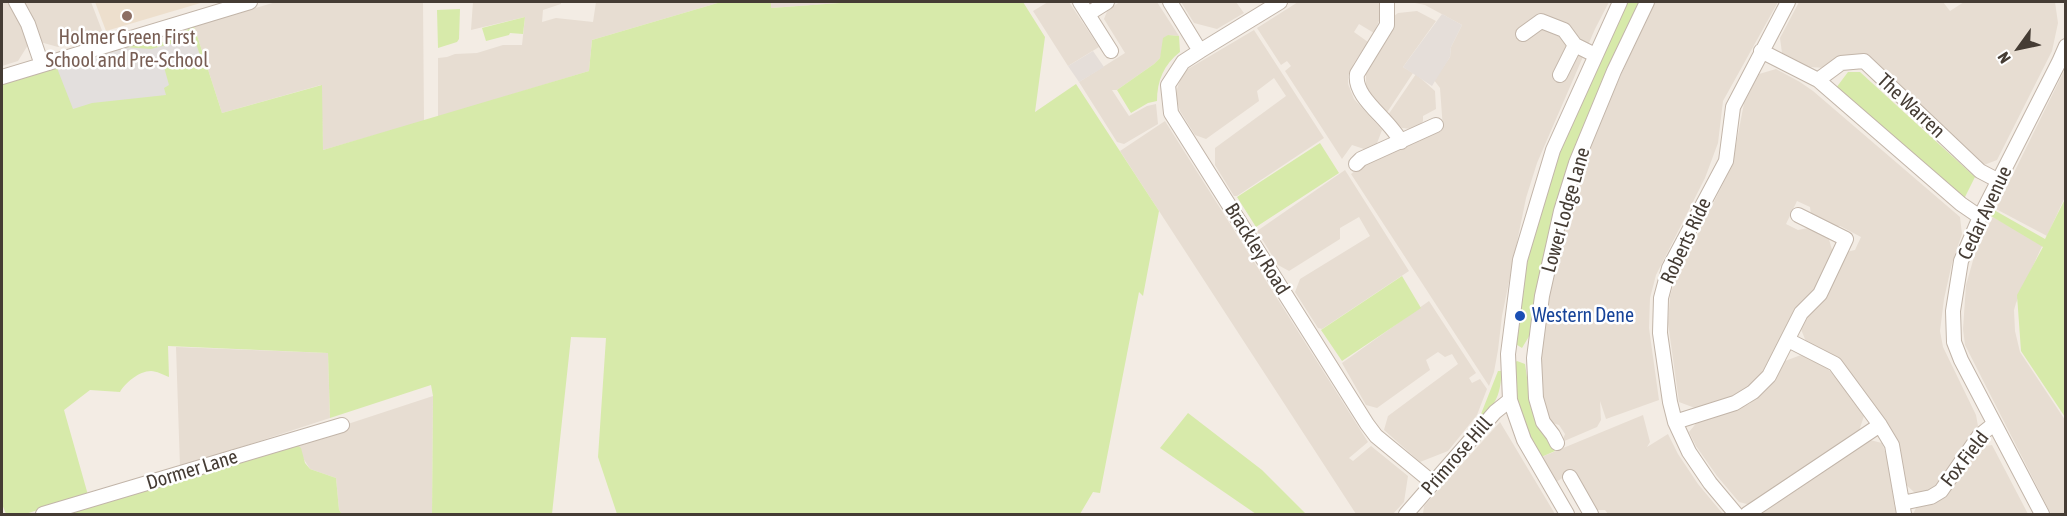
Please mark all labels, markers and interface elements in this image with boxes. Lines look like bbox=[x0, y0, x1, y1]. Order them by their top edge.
marker: Holmer Green First School and Pre-School bbox=[120, 9, 134, 23]
north arrow bbox=[1989, 18, 2049, 78]
place label: Holmer Green First School and Pre-School bbox=[46, 26, 208, 73]
text: N bbox=[1994, 49, 2014, 67]
street label: The Warren bbox=[1872, 69, 1950, 143]
street label: Lower Lodge Lane bbox=[1537, 145, 1595, 275]
street label: Cedar Avenue bbox=[1953, 162, 2017, 264]
street label: Roberts Ride bbox=[1656, 194, 1716, 288]
street label: Brackley Road bbox=[1219, 199, 1295, 299]
place label: Western Dene bbox=[1532, 304, 1634, 328]
marker: Western Dene bbox=[1513, 309, 1527, 323]
street label: Primrose Hill bbox=[1417, 412, 1497, 500]
street label: Fox Field bbox=[1936, 426, 1994, 492]
street label: Dormer Lane bbox=[143, 445, 241, 495]

